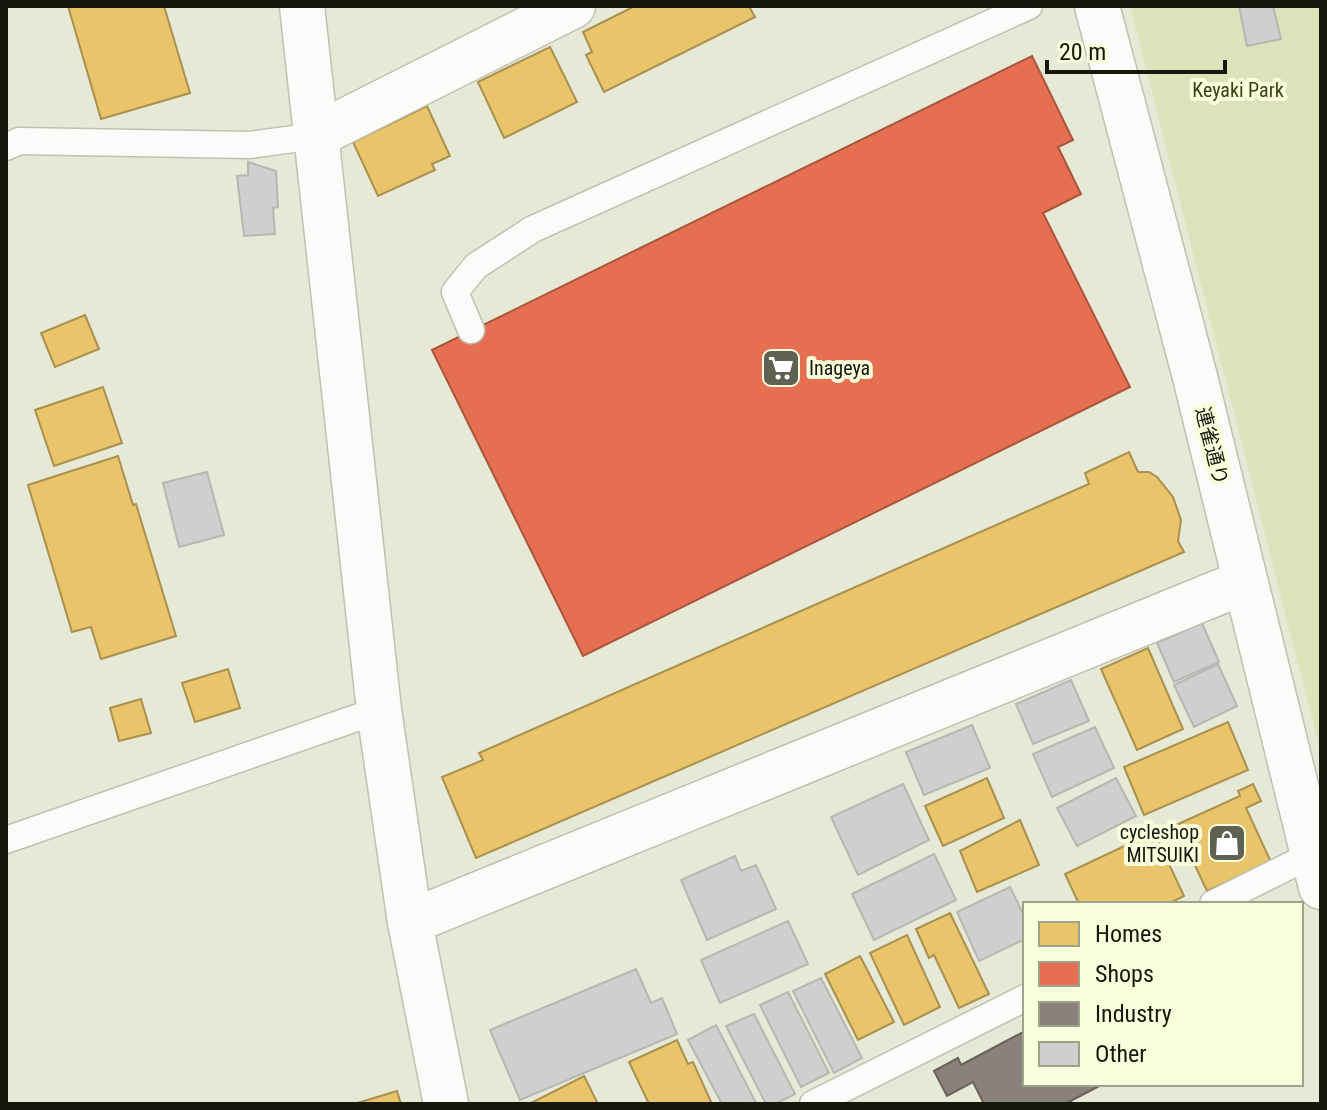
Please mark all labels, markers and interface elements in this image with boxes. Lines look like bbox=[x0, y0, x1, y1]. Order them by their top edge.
scale bar bbox=[1047, 24, 1225, 74]
text: 20 m bbox=[1059, 38, 1106, 66]
park label: Keyaki Park bbox=[1192, 78, 1284, 102]
supermarket icon: Inageya bbox=[760, 347, 802, 389]
place label: Inageya bbox=[809, 356, 870, 380]
street label: 連雀通り bbox=[1191, 404, 1233, 488]
place label: cycleshop MITSUIKI bbox=[1120, 820, 1199, 867]
shop icon: cycleshop MITSUIKI bbox=[1206, 822, 1248, 864]
legend bbox=[1023, 902, 1303, 1086]
text: Homes bbox=[1095, 920, 1162, 948]
text: Shops bbox=[1095, 960, 1154, 988]
text: Industry bbox=[1095, 1000, 1172, 1028]
text: Other bbox=[1095, 1040, 1147, 1068]

